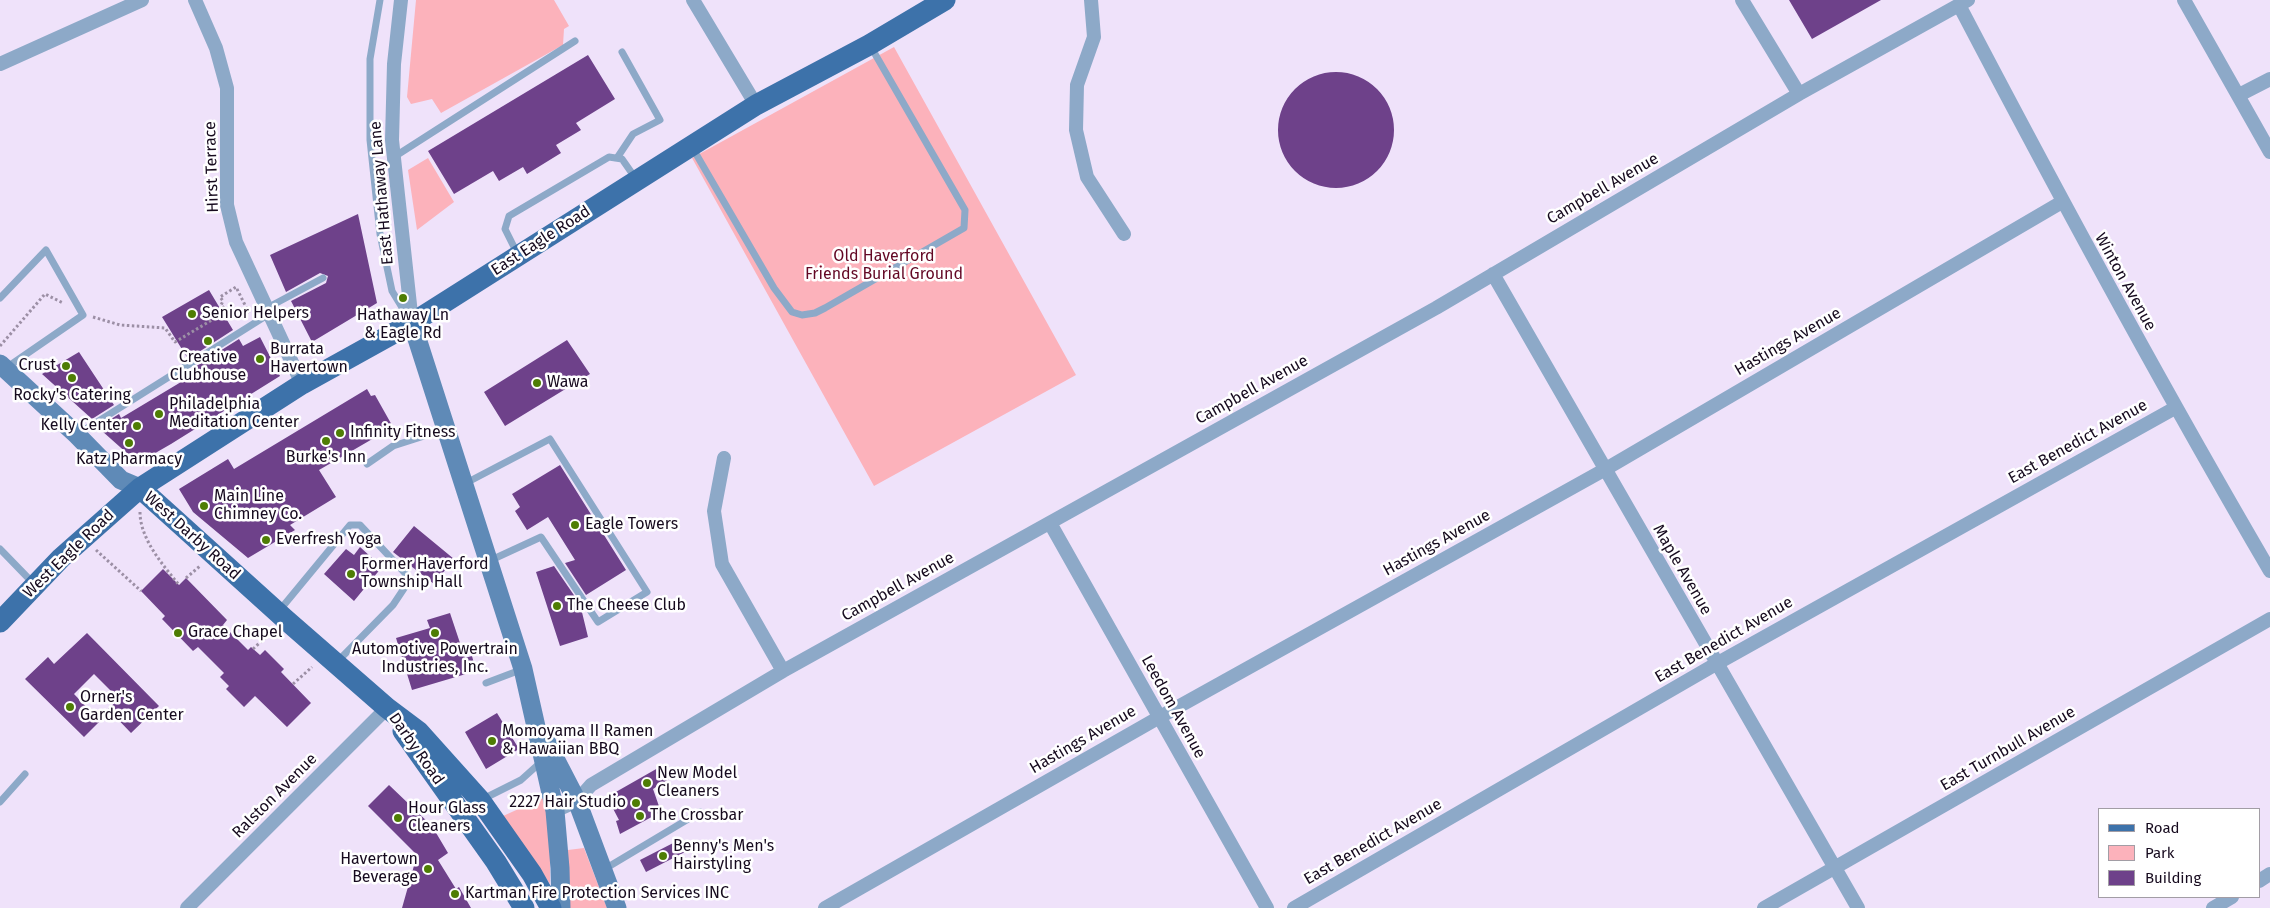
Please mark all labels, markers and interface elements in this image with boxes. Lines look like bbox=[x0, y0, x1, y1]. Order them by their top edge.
street label: East Hathaway Lane bbox=[366, 120, 398, 266]
street label: Hirst Terrace bbox=[201, 121, 223, 213]
street label: Campbell Avenue bbox=[1544, 149, 1662, 229]
street label: East Eagle Road bbox=[488, 202, 594, 280]
street label: Winton Avenue bbox=[2090, 230, 2160, 334]
park label: Old Haverford Friends Burial Ground bbox=[805, 247, 963, 285]
marker: Hathaway Ln & Eagle Rd bbox=[397, 292, 409, 304]
place label: Senior Helpers bbox=[202, 304, 309, 324]
street label: Hastings Avenue bbox=[1731, 304, 1845, 380]
place label: Hathaway Ln & Eagle Rd bbox=[357, 306, 449, 344]
marker: Senior Helpers bbox=[186, 308, 198, 320]
marker: Creative Clubhouse bbox=[202, 335, 214, 347]
place label: Burrata Havertown bbox=[270, 340, 348, 378]
place label: Creative Clubhouse bbox=[170, 348, 246, 386]
street label: Campbell Avenue bbox=[1192, 351, 1312, 429]
marker: Burrata Havertown bbox=[254, 353, 266, 365]
place label: Crust bbox=[19, 356, 56, 376]
marker: Crust bbox=[60, 360, 72, 372]
marker: Rocky's Catering bbox=[66, 372, 78, 384]
place label: Wawa bbox=[547, 373, 588, 393]
marker: Wawa bbox=[531, 377, 543, 389]
place label: Rocky's Catering bbox=[13, 386, 131, 406]
place label: Philadelphia Meditation Center bbox=[169, 395, 299, 433]
street label: East Benedict Avenue bbox=[2005, 396, 2151, 488]
marker: Philadelphia Meditation Center bbox=[153, 408, 165, 420]
place label: Kelly Center bbox=[41, 416, 127, 436]
marker: Kelly Center bbox=[131, 420, 143, 432]
place label: Infinity Fitness bbox=[350, 423, 455, 443]
marker: Infinity Fitness bbox=[334, 427, 346, 439]
marker: Burke's Inn bbox=[320, 435, 332, 447]
marker: Katz Pharmacy bbox=[123, 437, 135, 449]
place label: Burke's Inn bbox=[286, 448, 366, 468]
place label: Katz Pharmacy bbox=[76, 450, 182, 470]
place label: Main Line Chimney Co. bbox=[214, 487, 302, 525]
street label: West Darby Road bbox=[140, 488, 244, 584]
marker: Main Line Chimney Co. bbox=[198, 500, 210, 512]
street label: West Eagle Road bbox=[20, 506, 118, 602]
street label: Hastings Avenue bbox=[1380, 506, 1494, 580]
place label: Eagle Towers bbox=[585, 515, 678, 535]
marker: Eagle Towers bbox=[569, 519, 581, 531]
street label: Maple Avenue bbox=[1648, 521, 1716, 619]
place label: Everfresh Yoga bbox=[276, 530, 382, 550]
marker: Everfresh Yoga bbox=[260, 534, 272, 546]
street label: Campbell Avenue bbox=[838, 548, 958, 626]
place label: Former Haverford Township Hall bbox=[361, 555, 489, 593]
marker: Former Haverford Township Hall bbox=[345, 568, 357, 580]
street label: East Benedict Avenue bbox=[1652, 593, 1796, 687]
place label: The Cheese Club bbox=[567, 596, 686, 616]
marker: The Cheese Club bbox=[551, 600, 563, 612]
place label: Grace Chapel bbox=[188, 623, 282, 643]
marker: Grace Chapel bbox=[172, 627, 184, 639]
marker: Automotive Powertrain Industries, Inc. bbox=[429, 627, 441, 639]
place label: Automotive Powertrain Industries, Inc. bbox=[352, 640, 518, 678]
street label: Leedom Avenue bbox=[1137, 652, 1209, 762]
place label: Orner's Garden Center bbox=[80, 688, 184, 726]
marker: Orner's Garden Center bbox=[64, 701, 76, 713]
street label: Hastings Avenue bbox=[1026, 702, 1140, 778]
street label: East Turnbull Avenue bbox=[1937, 703, 2079, 795]
street label: Darby Road bbox=[384, 709, 448, 789]
place label: Momoyama II Ramen & Hawaiian BBQ bbox=[502, 722, 653, 760]
marker: Momoyama II Ramen & Hawaiian BBQ bbox=[486, 735, 498, 747]
street label: Ralston Avenue bbox=[229, 750, 321, 842]
place label: New Model Cleaners bbox=[657, 764, 737, 802]
marker: New Model Cleaners bbox=[641, 777, 653, 789]
place label: 2227 Hair Studio bbox=[509, 793, 626, 813]
street label: East Benedict Avenue bbox=[1301, 795, 1445, 889]
marker: 2227 Hair Studio bbox=[630, 797, 642, 809]
place label: Hour Glass Cleaners bbox=[408, 799, 486, 837]
place label: The Crossbar bbox=[650, 806, 743, 826]
legend bbox=[2098, 808, 2260, 898]
marker: The Crossbar bbox=[634, 810, 646, 822]
marker: Hour Glass Cleaners bbox=[392, 812, 404, 824]
text: Road bbox=[2145, 819, 2180, 837]
place label: Benny's Men's Hairstyling bbox=[673, 837, 774, 875]
text: Park bbox=[2145, 844, 2175, 862]
place label: Havertown Beverage bbox=[340, 850, 418, 888]
marker: Benny's Men's Hairstyling bbox=[657, 850, 669, 862]
marker: Havertown Beverage bbox=[422, 863, 434, 875]
text: Building bbox=[2145, 869, 2201, 887]
place label: Kartman Fire Protection Services INC bbox=[465, 884, 729, 904]
marker: Kartman Fire Protection Services INC bbox=[449, 888, 461, 900]

